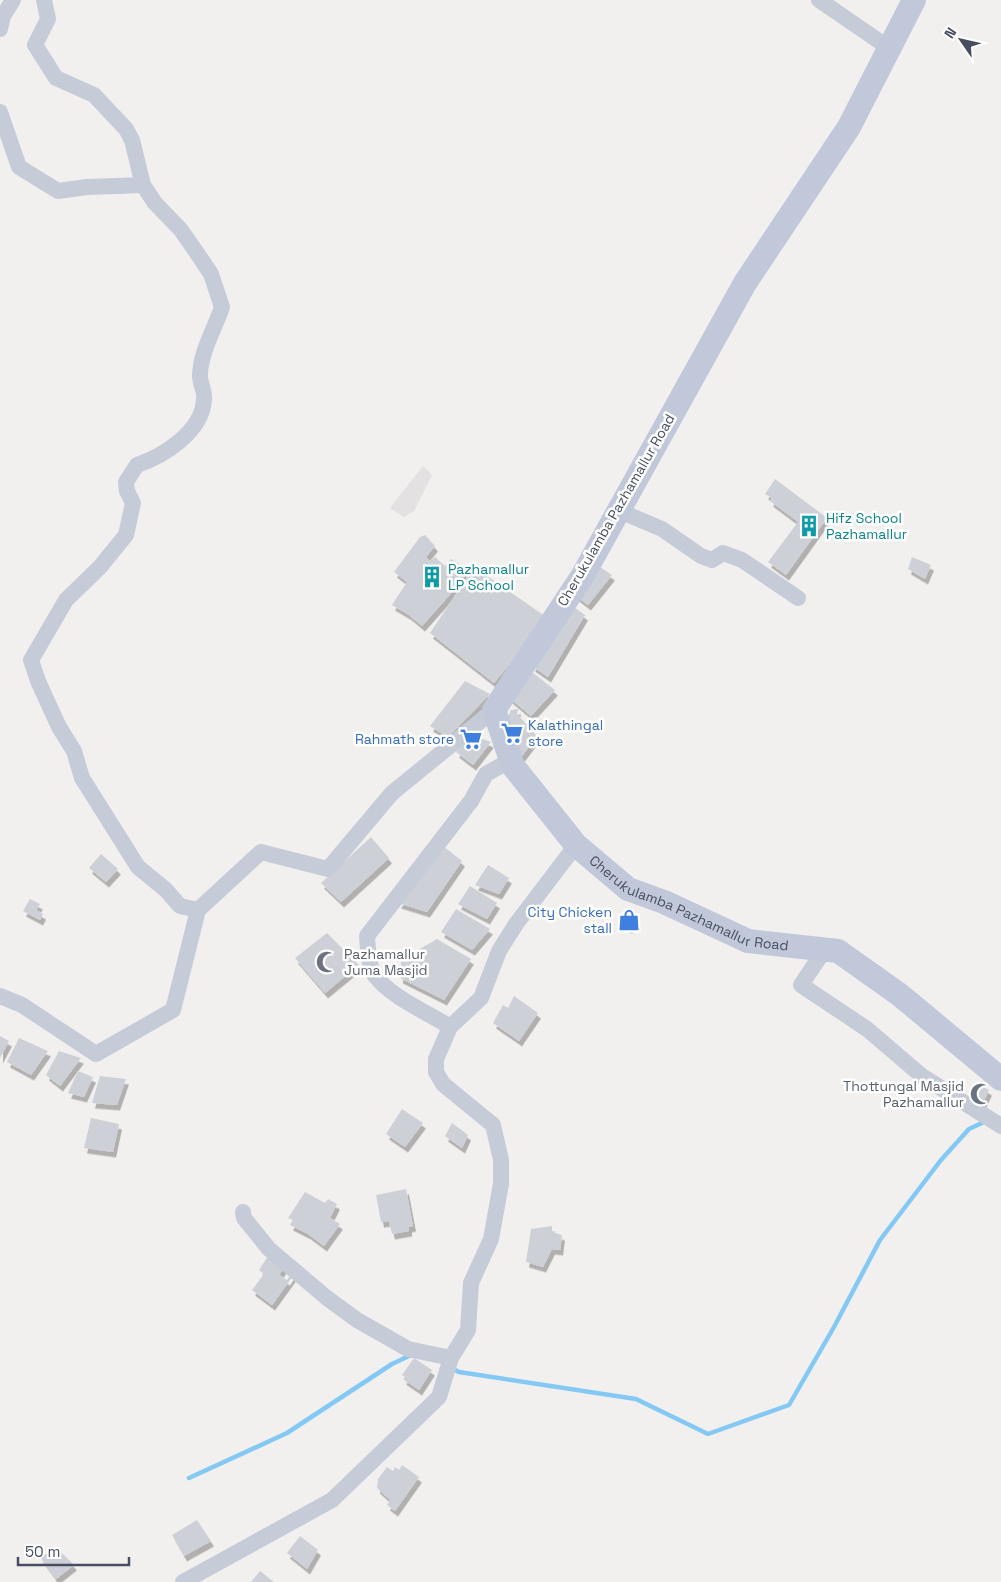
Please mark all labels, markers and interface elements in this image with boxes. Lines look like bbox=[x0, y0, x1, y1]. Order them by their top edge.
north arrow bbox=[936, 15, 986, 65]
text: N bbox=[940, 24, 960, 42]
street label: Cherukulamba Pazhamallur Road bbox=[553, 411, 679, 609]
place label: Hifz School Pazhamallur bbox=[826, 509, 907, 543]
building icon: Hifz School Pazhamallur bbox=[796, 513, 822, 539]
place label: Pazhamallur LP School bbox=[448, 560, 529, 594]
building icon: Pazhamallur LP School bbox=[419, 564, 445, 590]
place label: Kalathingal store bbox=[528, 716, 603, 750]
supermarket icon: Kalathingal store bbox=[499, 720, 525, 746]
supermarket icon: Rahmath store bbox=[458, 726, 484, 752]
place label: Rahmath store bbox=[355, 730, 454, 748]
street label: Cherukulamba Pazhamallur Road bbox=[586, 851, 789, 954]
place label: City Chicken stall bbox=[528, 903, 612, 937]
shop icon: City Chicken stall bbox=[616, 907, 642, 933]
place label: Pazhamallur Juma Masjid bbox=[344, 945, 428, 979]
mosque icon: Pazhamallur Juma Masjid bbox=[314, 949, 340, 975]
place label: Thottungal Masjid Pazhamallur bbox=[843, 1077, 964, 1111]
mosque icon: Thottungal Masjid Pazhamallur bbox=[968, 1081, 994, 1107]
scale bar bbox=[18, 1534, 129, 1566]
text: 50 m bbox=[25, 1542, 60, 1561]

